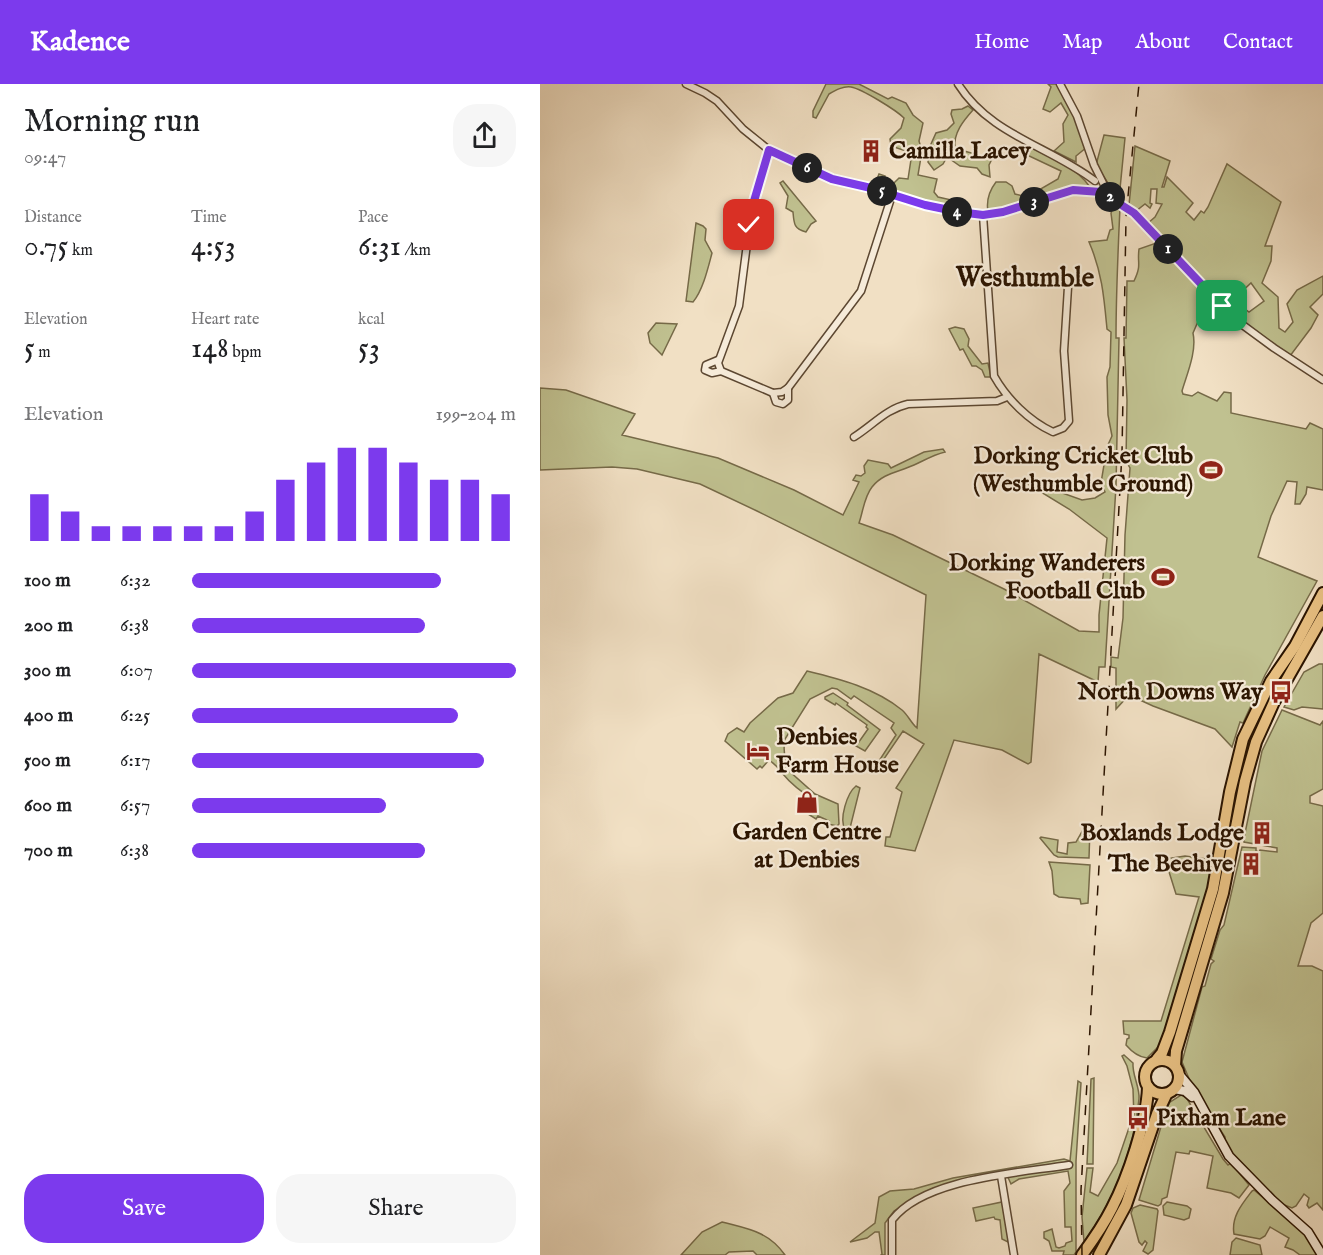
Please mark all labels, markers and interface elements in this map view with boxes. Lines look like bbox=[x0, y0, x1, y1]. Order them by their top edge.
text: Kadence bbox=[30, 25, 130, 60]
text: Home bbox=[974, 29, 1029, 56]
text: Map bbox=[1062, 29, 1102, 56]
text: About bbox=[1135, 29, 1190, 56]
text: Contact bbox=[1223, 29, 1293, 56]
text: Morning run bbox=[24, 101, 200, 143]
button: share bbox=[453, 104, 516, 167]
place label: Camilla Lacey bbox=[889, 136, 1032, 167]
building icon: Camilla Lacey bbox=[858, 138, 884, 164]
text: 09:47 bbox=[24, 145, 66, 170]
pin: 6 bbox=[792, 153, 822, 183]
text: 6 bbox=[804, 158, 810, 178]
pin: 5 bbox=[867, 176, 897, 206]
text: 5 bbox=[879, 181, 885, 201]
pin: 2 bbox=[1095, 182, 1125, 212]
pin: 3 bbox=[1019, 187, 1049, 217]
text: 2 bbox=[1106, 187, 1114, 207]
text: 3 bbox=[1031, 192, 1037, 212]
pin: 4 bbox=[942, 197, 972, 227]
pin bbox=[723, 199, 774, 250]
text: 4 bbox=[953, 202, 961, 222]
text: Distance bbox=[24, 208, 82, 228]
text: Time bbox=[191, 208, 227, 228]
text: Pace bbox=[358, 208, 388, 228]
icon: check bbox=[732, 208, 765, 241]
text: 0.75 bbox=[24, 228, 69, 266]
text: 4:53 bbox=[191, 228, 236, 266]
text: 6:31 bbox=[358, 228, 401, 266]
pin: 1 bbox=[1153, 234, 1183, 264]
text: 1 bbox=[1165, 239, 1171, 259]
text: km bbox=[69, 241, 93, 261]
text: /km bbox=[401, 241, 431, 261]
district label: Westhumble bbox=[955, 262, 1095, 296]
pin bbox=[1196, 280, 1247, 331]
icon: arrive bbox=[1205, 289, 1238, 322]
text: Elevation bbox=[24, 310, 87, 330]
text: Heart rate bbox=[191, 310, 259, 330]
text: kcal bbox=[358, 310, 385, 330]
text: 5 bbox=[24, 330, 35, 368]
text: 148 bbox=[191, 330, 229, 368]
text: 53 bbox=[358, 330, 380, 368]
text: m bbox=[35, 343, 51, 363]
text: bpm bbox=[229, 343, 262, 363]
text: Elevation bbox=[24, 402, 103, 427]
text: 199–204 m bbox=[436, 402, 516, 427]
place label: Dorking Cricket Club (Westhumble Ground) bbox=[973, 441, 1193, 500]
sports icon: Dorking Cricket Club (Westhumble Ground) bbox=[1198, 457, 1224, 483]
place label: Dorking Wanderers Football Club bbox=[948, 548, 1146, 607]
sports icon: Dorking Wanderers Football Club bbox=[1150, 564, 1176, 590]
text: 100 m bbox=[24, 568, 71, 593]
text: 6:32 bbox=[120, 568, 151, 593]
text: 200 m bbox=[24, 613, 73, 638]
text: 6:38 bbox=[120, 613, 149, 638]
text: 300 m bbox=[24, 658, 71, 683]
text: 6:07 bbox=[120, 658, 153, 683]
place label: North Downs Way bbox=[1076, 677, 1264, 708]
bus stop icon: North Downs Way bbox=[1268, 679, 1294, 705]
text: 400 m bbox=[24, 703, 73, 728]
text: 6:25 bbox=[120, 703, 150, 728]
place label: Denbies Farm House bbox=[776, 722, 899, 781]
hotel icon: Denbies Farm House bbox=[745, 738, 771, 764]
text: 500 m bbox=[24, 748, 71, 773]
text: 6:17 bbox=[120, 748, 151, 773]
shop icon: Garden Centre at Denbies bbox=[794, 789, 820, 815]
text: 600 m bbox=[24, 793, 72, 818]
text: 6:57 bbox=[120, 793, 150, 818]
place label: Garden Centre at Denbies bbox=[732, 817, 882, 876]
place label: Boxlands Lodge bbox=[1080, 818, 1244, 849]
building icon: Boxlands Lodge bbox=[1249, 820, 1275, 846]
text: 700 m bbox=[24, 838, 73, 863]
text: 6:38 bbox=[120, 838, 149, 863]
place label: The Beehive bbox=[1107, 849, 1233, 880]
building icon: The Beehive bbox=[1238, 851, 1264, 877]
place label: Pixham Lane bbox=[1156, 1103, 1286, 1134]
bus stop icon: Pixham Lane bbox=[1125, 1105, 1151, 1131]
button: Save bbox=[24, 1174, 264, 1243]
button: Share bbox=[276, 1174, 516, 1243]

